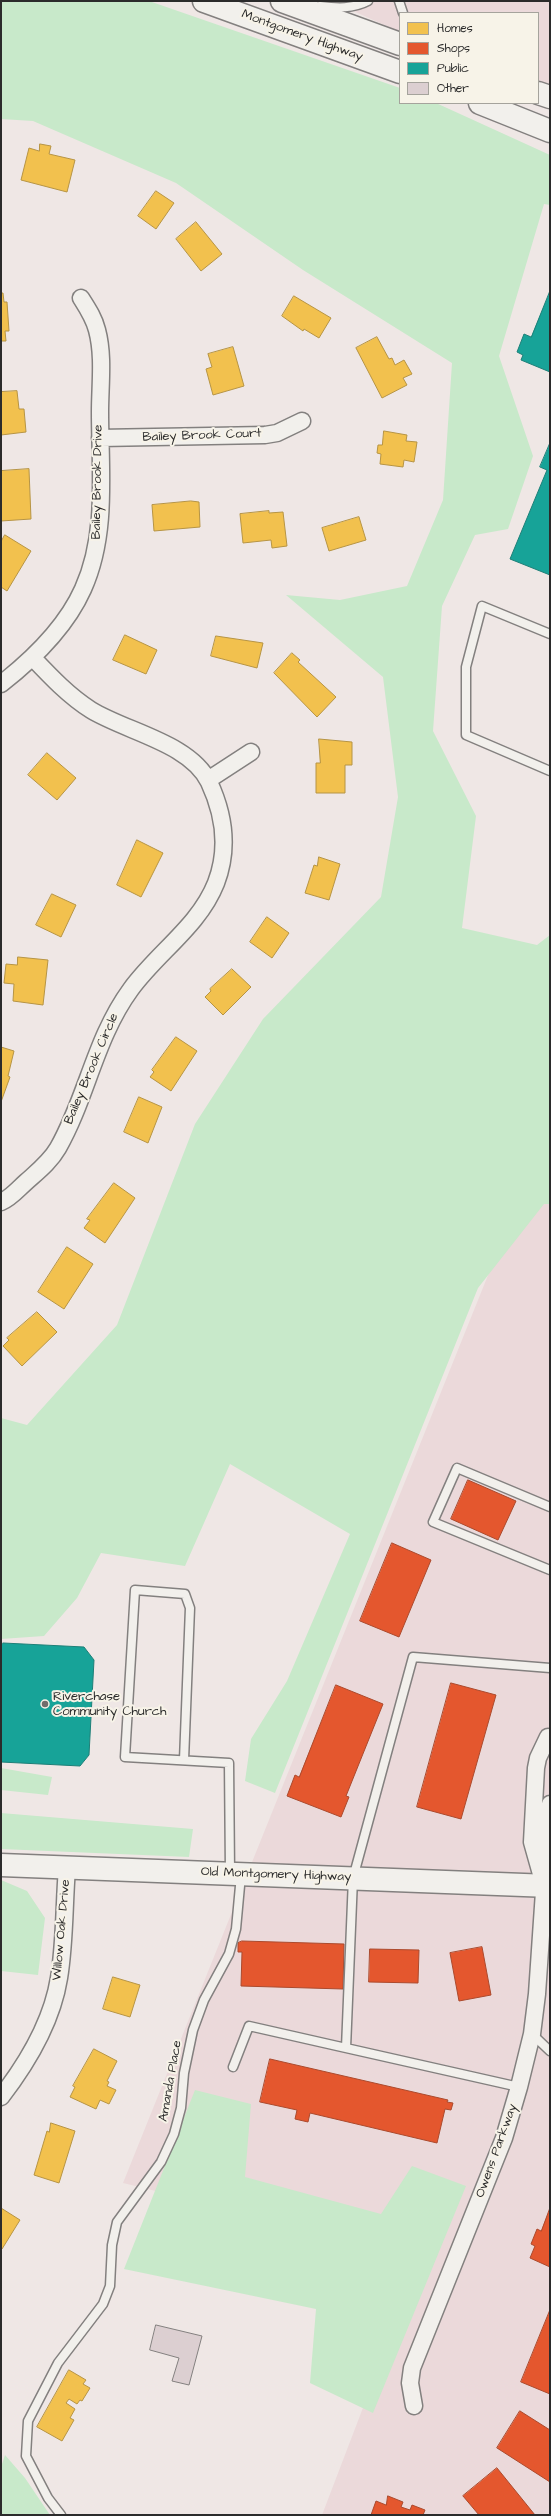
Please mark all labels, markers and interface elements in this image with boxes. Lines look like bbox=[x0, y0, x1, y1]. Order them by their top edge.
street label: Montgomery Highway bbox=[239, 7, 365, 65]
legend bbox=[399, 12, 539, 104]
text: Homes bbox=[437, 20, 473, 37]
text: Shops bbox=[437, 40, 470, 57]
text: Public bbox=[437, 60, 469, 77]
text: Other bbox=[437, 80, 469, 97]
street label: Bailey Brook Drive bbox=[89, 424, 107, 540]
street label: Bailey Brook Court bbox=[142, 426, 262, 446]
street label: Bailey Brook Circle bbox=[62, 1011, 122, 1127]
place label: Riverchase Community Church bbox=[53, 1689, 166, 1720]
marker: Riverchase Community Church bbox=[40, 1699, 50, 1709]
street label: Old Montgomery Highway bbox=[201, 1865, 351, 1885]
street label: Willow Oak Drive bbox=[50, 1879, 74, 1981]
street label: Amanda Place bbox=[156, 2039, 186, 2123]
street label: Owens Parkway bbox=[473, 2102, 521, 2200]

